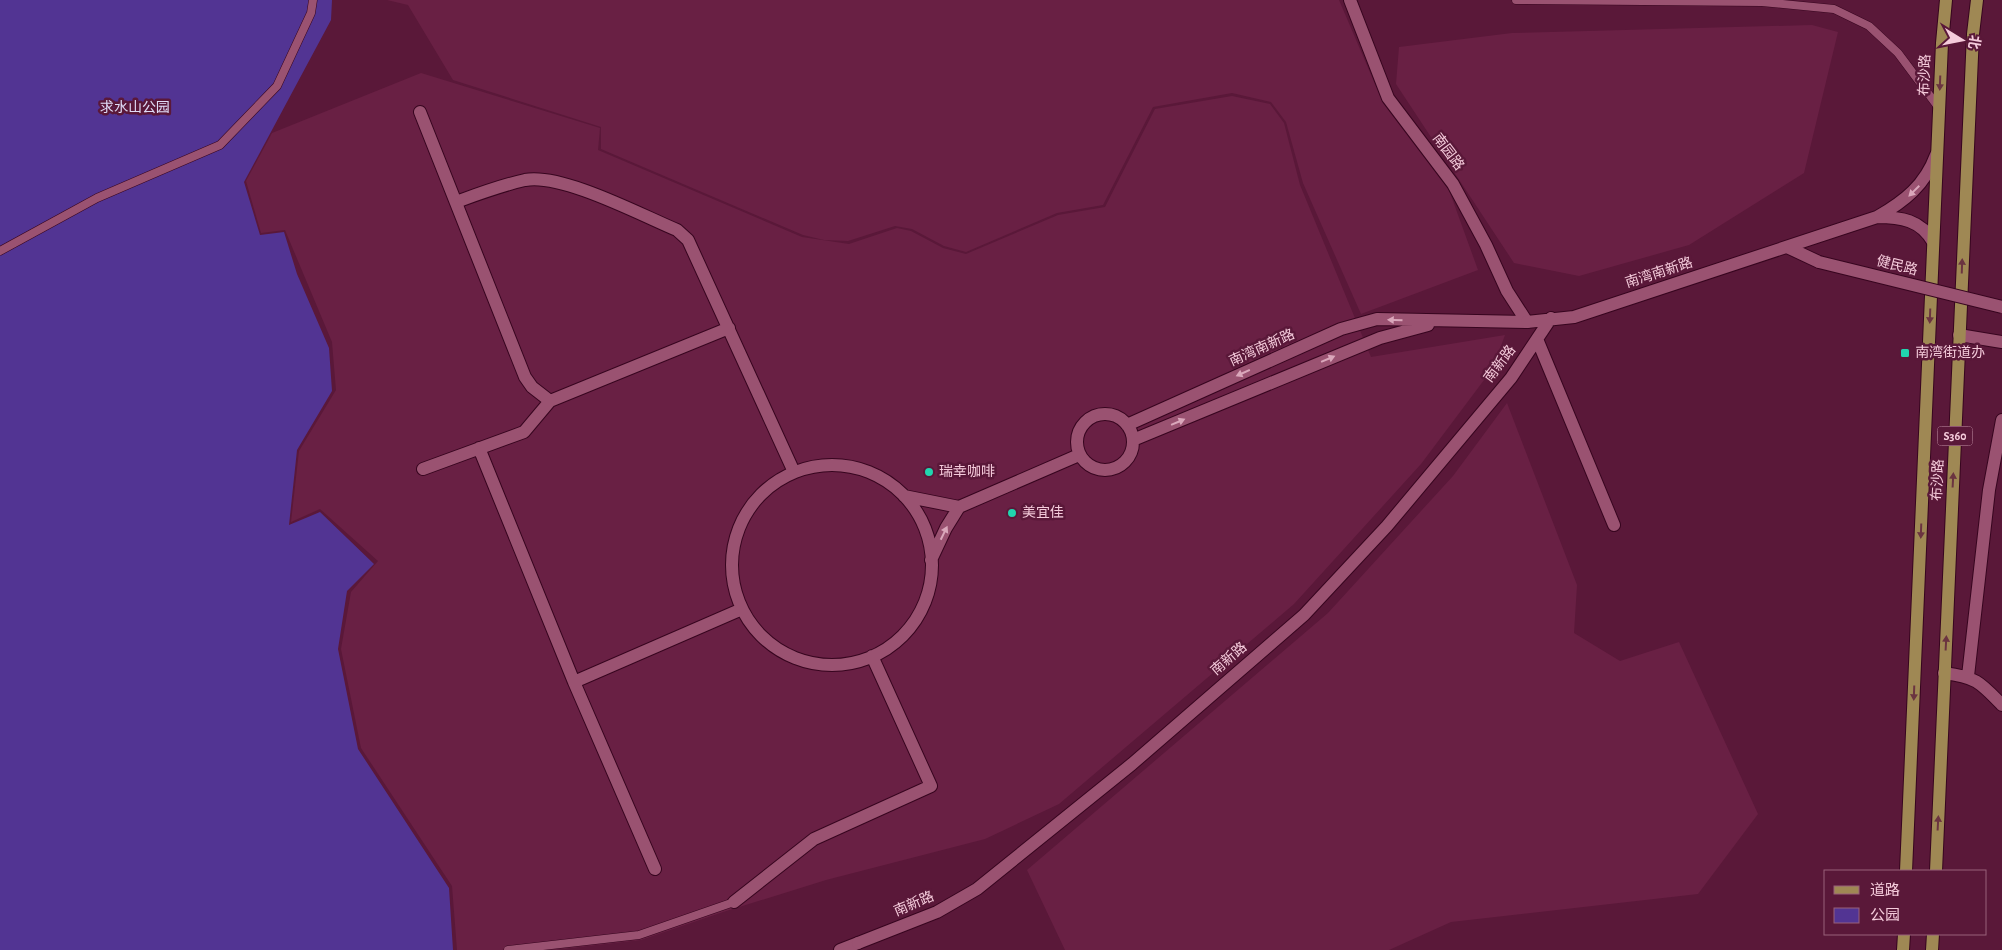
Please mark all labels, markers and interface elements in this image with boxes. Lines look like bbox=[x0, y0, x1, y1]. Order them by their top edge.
north arrow bbox=[1937, 15, 1987, 65]
text: 北 bbox=[1966, 34, 1983, 50]
street label: 布沙路 bbox=[1916, 54, 1933, 96]
one-way arrow bbox=[1935, 76, 1943, 92]
park label: 求水山公园 bbox=[100, 100, 170, 115]
street label: 南园路 bbox=[1430, 130, 1467, 173]
one-way arrow bbox=[1908, 185, 1920, 197]
street label: 健民路 bbox=[1875, 252, 1920, 278]
street label: 南湾南新路 bbox=[1623, 255, 1694, 290]
one-way arrow bbox=[1959, 257, 1967, 273]
one-way arrow bbox=[1926, 308, 1934, 324]
one-way arrow bbox=[1386, 315, 1402, 323]
street label: 南湾南新路 bbox=[1227, 326, 1297, 369]
street label: 南新路 bbox=[1481, 342, 1518, 385]
place label: 南湾街道办 bbox=[1915, 345, 1985, 360]
marker: 南湾街道办 bbox=[1899, 347, 1911, 359]
one-way arrow bbox=[1321, 355, 1335, 363]
one-way arrow bbox=[1236, 369, 1250, 377]
one-way arrow bbox=[1171, 417, 1185, 425]
road number: S360 bbox=[1938, 426, 1972, 446]
street label: 布沙路 bbox=[1929, 459, 1946, 501]
place label: 瑞幸咖啡 bbox=[939, 464, 995, 479]
marker: 瑞幸咖啡 bbox=[923, 466, 935, 478]
one-way arrow bbox=[1949, 472, 1957, 488]
place label: 美宜佳 bbox=[1022, 505, 1064, 520]
marker: 美宜佳 bbox=[1006, 507, 1018, 519]
one-way arrow bbox=[1916, 523, 1924, 539]
one-way arrow bbox=[940, 526, 948, 540]
one-way arrow bbox=[1942, 634, 1950, 650]
street label: 南新路 bbox=[1208, 639, 1249, 678]
one-way arrow bbox=[1910, 685, 1918, 701]
one-way arrow bbox=[1934, 814, 1942, 830]
legend bbox=[1824, 870, 1987, 935]
text: 道路 bbox=[1870, 882, 1900, 898]
street label: 南新路 bbox=[892, 888, 936, 919]
text: 公园 bbox=[1870, 907, 1900, 923]

